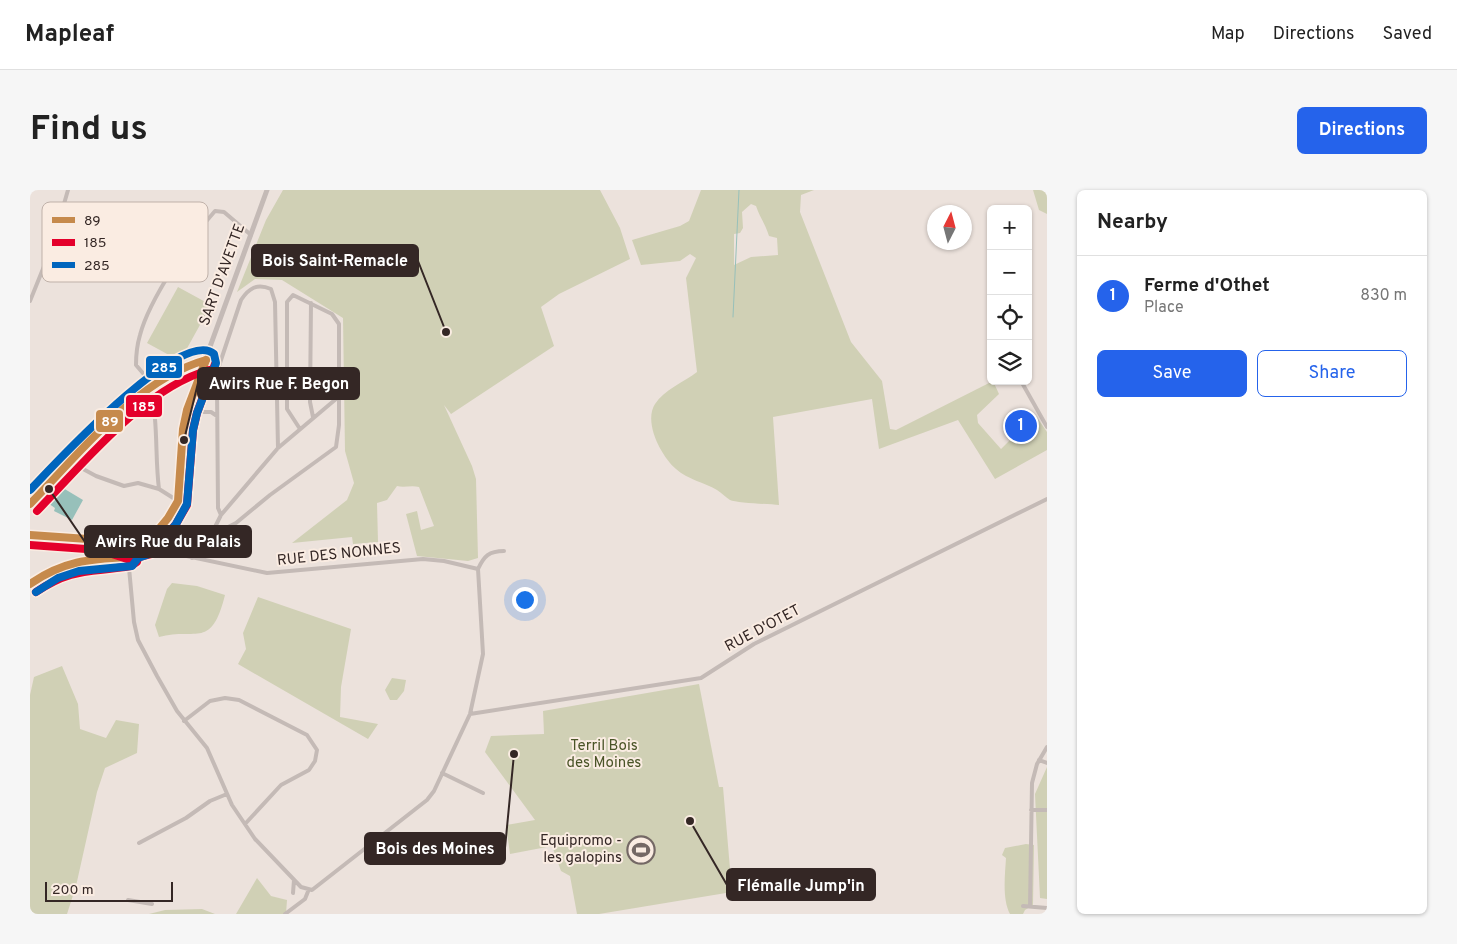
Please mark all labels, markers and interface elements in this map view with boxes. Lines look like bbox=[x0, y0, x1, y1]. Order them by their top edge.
text: Mapleaf bbox=[25, 20, 114, 50]
text: Map bbox=[1211, 23, 1245, 46]
text: Directions bbox=[1273, 23, 1355, 46]
text: Saved bbox=[1383, 23, 1432, 46]
button: Directions bbox=[1297, 107, 1427, 154]
text: Find us bbox=[30, 108, 148, 152]
legend bbox=[42, 202, 208, 282]
north arrow bbox=[927, 205, 972, 250]
map controls bbox=[987, 205, 1032, 385]
button: + bbox=[987, 205, 1032, 250]
text: Nearby bbox=[1097, 209, 1168, 236]
text: 89 bbox=[84, 213, 101, 230]
street label: SART D'AVETTE bbox=[196, 221, 250, 329]
text: 185 bbox=[84, 235, 106, 252]
callout: Bois Saint-Remacle bbox=[252, 245, 418, 276]
button: − bbox=[987, 250, 1032, 295]
text: Bois Saint-Remacle bbox=[262, 252, 408, 272]
text: 285 bbox=[84, 258, 110, 275]
text: Ferme d'Othet bbox=[1144, 274, 1270, 298]
text: 1 bbox=[1110, 286, 1116, 306]
text: 830 m bbox=[1360, 286, 1407, 306]
button: locate bbox=[987, 295, 1032, 340]
text: Place bbox=[1144, 298, 1184, 318]
button: layers bbox=[987, 340, 1032, 385]
button: Save bbox=[1097, 350, 1247, 397]
button: Share bbox=[1257, 350, 1407, 397]
line badge: 285 bbox=[145, 355, 183, 379]
text: 285 bbox=[151, 360, 177, 377]
callout: Awirs Rue F. Begon bbox=[198, 368, 359, 399]
text: Awirs Rue F. Begon bbox=[209, 375, 349, 395]
line badge: 185 bbox=[125, 394, 163, 418]
text: 185 bbox=[133, 399, 155, 416]
pin: 1 bbox=[1005, 407, 1037, 445]
line badge: 89 bbox=[95, 409, 124, 433]
text: 89 bbox=[101, 414, 119, 431]
callout: Awirs Rue du Palais bbox=[85, 526, 251, 557]
text: Awirs Rue du Palais bbox=[95, 533, 241, 553]
street label: RUE DES NONNES bbox=[276, 539, 402, 571]
your location bbox=[512, 587, 538, 613]
street label: RUE D'OTET bbox=[722, 601, 804, 657]
park label: Terril Bois des Moines bbox=[567, 737, 641, 773]
place label: Equipromo - les galopins bbox=[540, 832, 622, 868]
callout: Bois des Moines bbox=[365, 833, 505, 864]
sports icon: Equipromo - les galopins bbox=[626, 835, 656, 865]
text: Bois des Moines bbox=[375, 840, 495, 860]
callout: Flémalle Jump'in bbox=[727, 869, 875, 900]
text: Flémalle Jump'in bbox=[737, 877, 865, 897]
scale bar bbox=[45, 879, 172, 902]
text: 200 m bbox=[52, 882, 94, 899]

